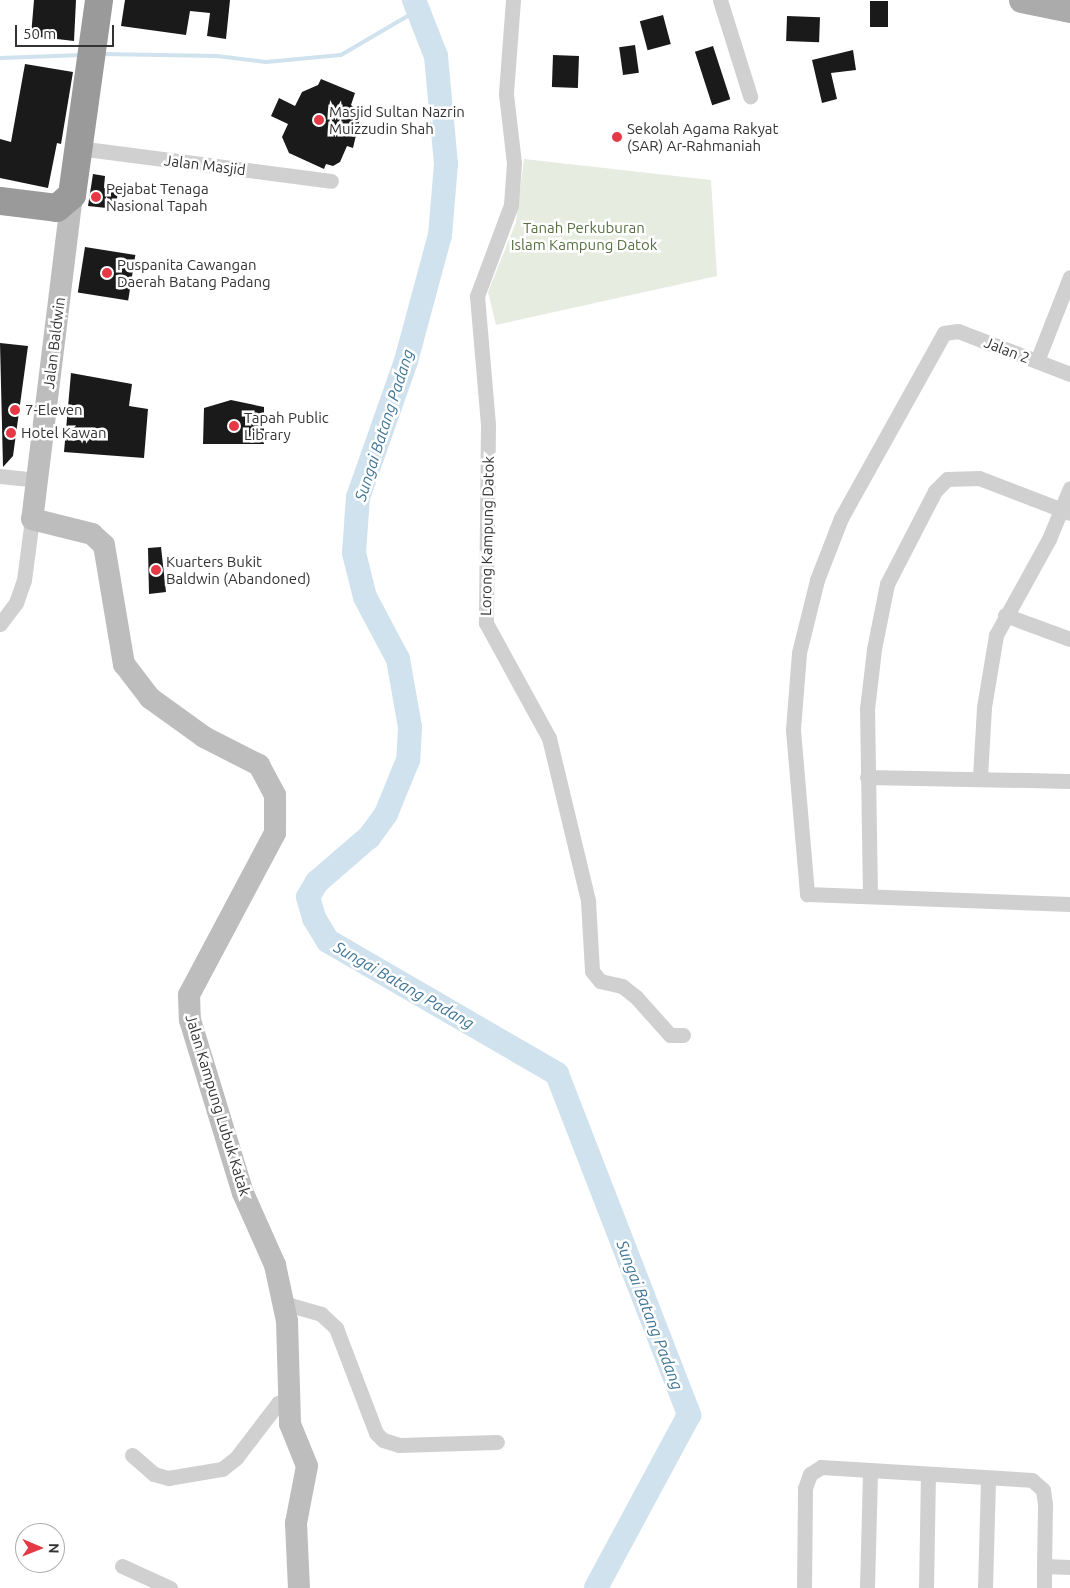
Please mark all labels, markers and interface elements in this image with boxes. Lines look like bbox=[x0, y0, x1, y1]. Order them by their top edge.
scale bar bbox=[18, 15, 116, 47]
text: 50 m bbox=[23, 25, 56, 42]
place label: Masjid Sultan Nazrin Muizzudin Shah bbox=[329, 102, 465, 137]
marker: Masjid Sultan Nazrin Muizzudin Shah bbox=[313, 114, 325, 126]
place label: Sekolah Agama Rakyat (SAR) Ar-Rahmaniah bbox=[627, 119, 778, 154]
marker: Sekolah Agama Rakyat (SAR) Ar-Rahmaniah bbox=[611, 131, 623, 143]
street label: Jalan Masjid bbox=[163, 151, 247, 179]
place label: Pejabat Tenaga Nasional Tapah bbox=[106, 179, 209, 214]
marker: Pejabat Tenaga Nasional Tapah bbox=[90, 191, 102, 203]
park label: Tanah Perkuburan Islam Kampung Datok bbox=[511, 218, 657, 253]
place label: Puspanita Cawangan Daerah Batang Padang bbox=[117, 255, 271, 290]
marker: Puspanita Cawangan Daerah Batang Padang bbox=[101, 267, 113, 279]
street label: Jalan Baldwin bbox=[39, 296, 69, 390]
street label: Jalan 2 bbox=[982, 333, 1032, 367]
water label: Sungai Batang Padang bbox=[350, 347, 418, 503]
place label: 7-Eleven bbox=[25, 401, 83, 419]
marker: 7-Eleven bbox=[9, 404, 21, 416]
place label: Tapah Public Library bbox=[244, 408, 329, 443]
marker: Tapah Public Library bbox=[228, 420, 240, 432]
place label: Hotel Kawan bbox=[21, 424, 106, 442]
marker: Hotel Kawan bbox=[5, 427, 17, 439]
street label: Lorong Kampung Datok bbox=[477, 456, 497, 616]
place label: Kuarters Bukit Baldwin (Abandoned) bbox=[166, 552, 311, 587]
marker: Kuarters Bukit Baldwin (Abandoned) bbox=[150, 564, 162, 576]
water label: Sungai Batang Padang bbox=[331, 937, 477, 1033]
street label: Jalan Kampung Lubuk Katak bbox=[182, 1012, 254, 1198]
water label: Sungai Batang Padang bbox=[613, 1238, 687, 1392]
north arrow bbox=[15, 1523, 65, 1573]
text: N bbox=[46, 1543, 62, 1554]

